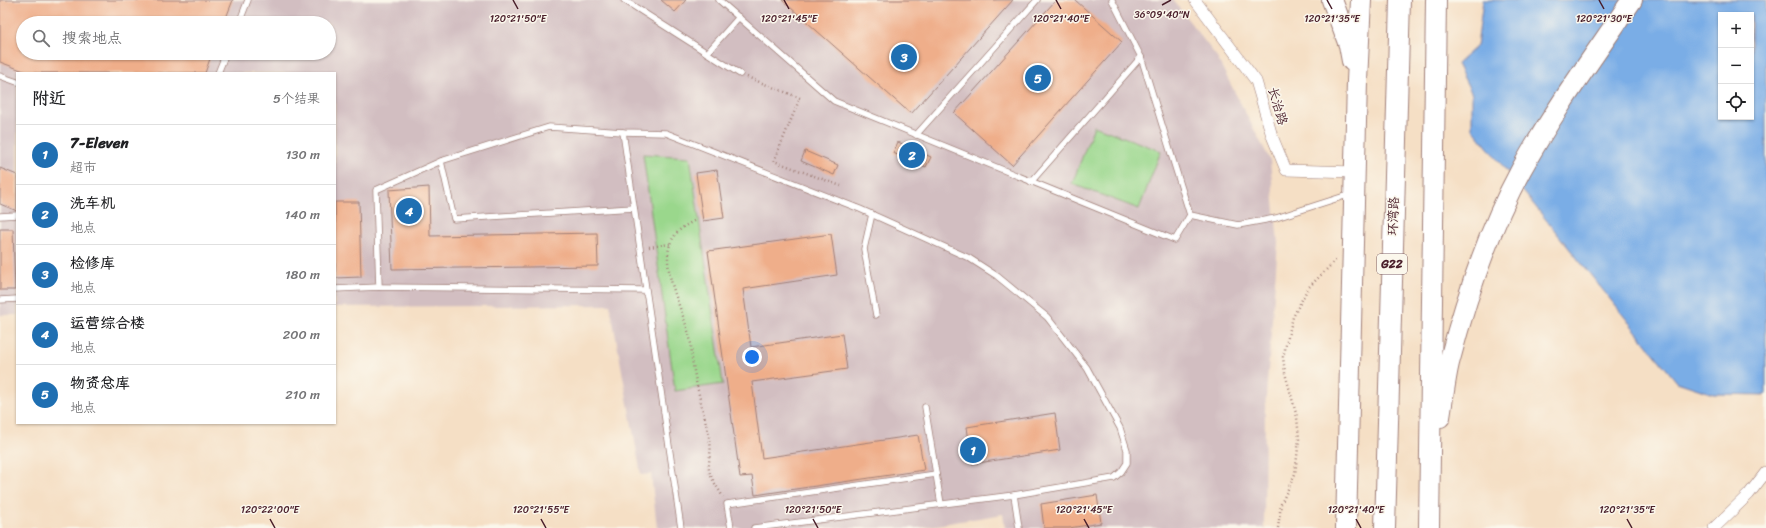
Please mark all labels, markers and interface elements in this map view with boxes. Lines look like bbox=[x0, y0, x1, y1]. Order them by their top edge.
text: 36°09'40"N bbox=[1134, 6, 1190, 24]
text: 120°21'50"E bbox=[490, 10, 548, 28]
text: 120°21'45"E bbox=[761, 10, 819, 28]
text: 120°21'40"E bbox=[1033, 10, 1091, 28]
text: 120°21'35"E bbox=[1304, 10, 1361, 28]
text: 120°21'30"E bbox=[1576, 10, 1633, 28]
map controls bbox=[1718, 12, 1754, 120]
button: + bbox=[1718, 12, 1754, 48]
search box bbox=[16, 16, 336, 60]
text: 搜索地点 bbox=[62, 25, 122, 51]
icon: search bbox=[30, 27, 52, 49]
pin: 3 bbox=[891, 42, 917, 72]
button: − bbox=[1718, 48, 1754, 84]
pin: 5 bbox=[1025, 63, 1051, 93]
text: 附近 bbox=[32, 83, 66, 113]
street label: 长治路 bbox=[1262, 84, 1294, 128]
button: locate bbox=[1718, 84, 1754, 120]
text: 5个结果 bbox=[273, 87, 320, 110]
text: 7-Eleven bbox=[70, 130, 129, 156]
pin: 2 bbox=[899, 140, 925, 170]
text: 1 bbox=[42, 143, 48, 166]
text: 130 m bbox=[286, 143, 320, 166]
text: 超市 bbox=[70, 156, 96, 179]
text: 洗车机 bbox=[70, 190, 115, 216]
pin: 4 bbox=[396, 196, 422, 226]
street label: 环湾路 bbox=[1381, 196, 1405, 236]
text: 2 bbox=[41, 203, 49, 226]
text: 140 m bbox=[285, 203, 320, 226]
text: 地点 bbox=[70, 216, 96, 239]
text: 检修库 bbox=[70, 250, 115, 276]
road number: G22 bbox=[1377, 254, 1407, 274]
text: 3 bbox=[41, 263, 49, 286]
text: 180 m bbox=[285, 263, 320, 286]
text: 地点 bbox=[70, 276, 96, 299]
text: 运营综合楼 bbox=[70, 310, 145, 336]
text: 4 bbox=[41, 323, 49, 346]
text: 200 m bbox=[283, 323, 320, 346]
text: 地点 bbox=[70, 336, 96, 359]
your location bbox=[742, 347, 762, 367]
text: 物资总库 bbox=[70, 370, 130, 396]
text: 5 bbox=[41, 383, 49, 406]
text: 210 m bbox=[285, 383, 320, 406]
text: 地点 bbox=[70, 396, 96, 419]
pin: 1 bbox=[960, 435, 986, 465]
text: 120°22'00"E bbox=[241, 501, 301, 519]
text: 120°21'55"E bbox=[513, 501, 571, 519]
text: 120°21'50"E bbox=[785, 501, 843, 519]
text: 120°21'45"E bbox=[1056, 501, 1114, 519]
text: 120°21'40"E bbox=[1328, 501, 1386, 519]
text: 120°21'35"E bbox=[1599, 501, 1656, 519]

